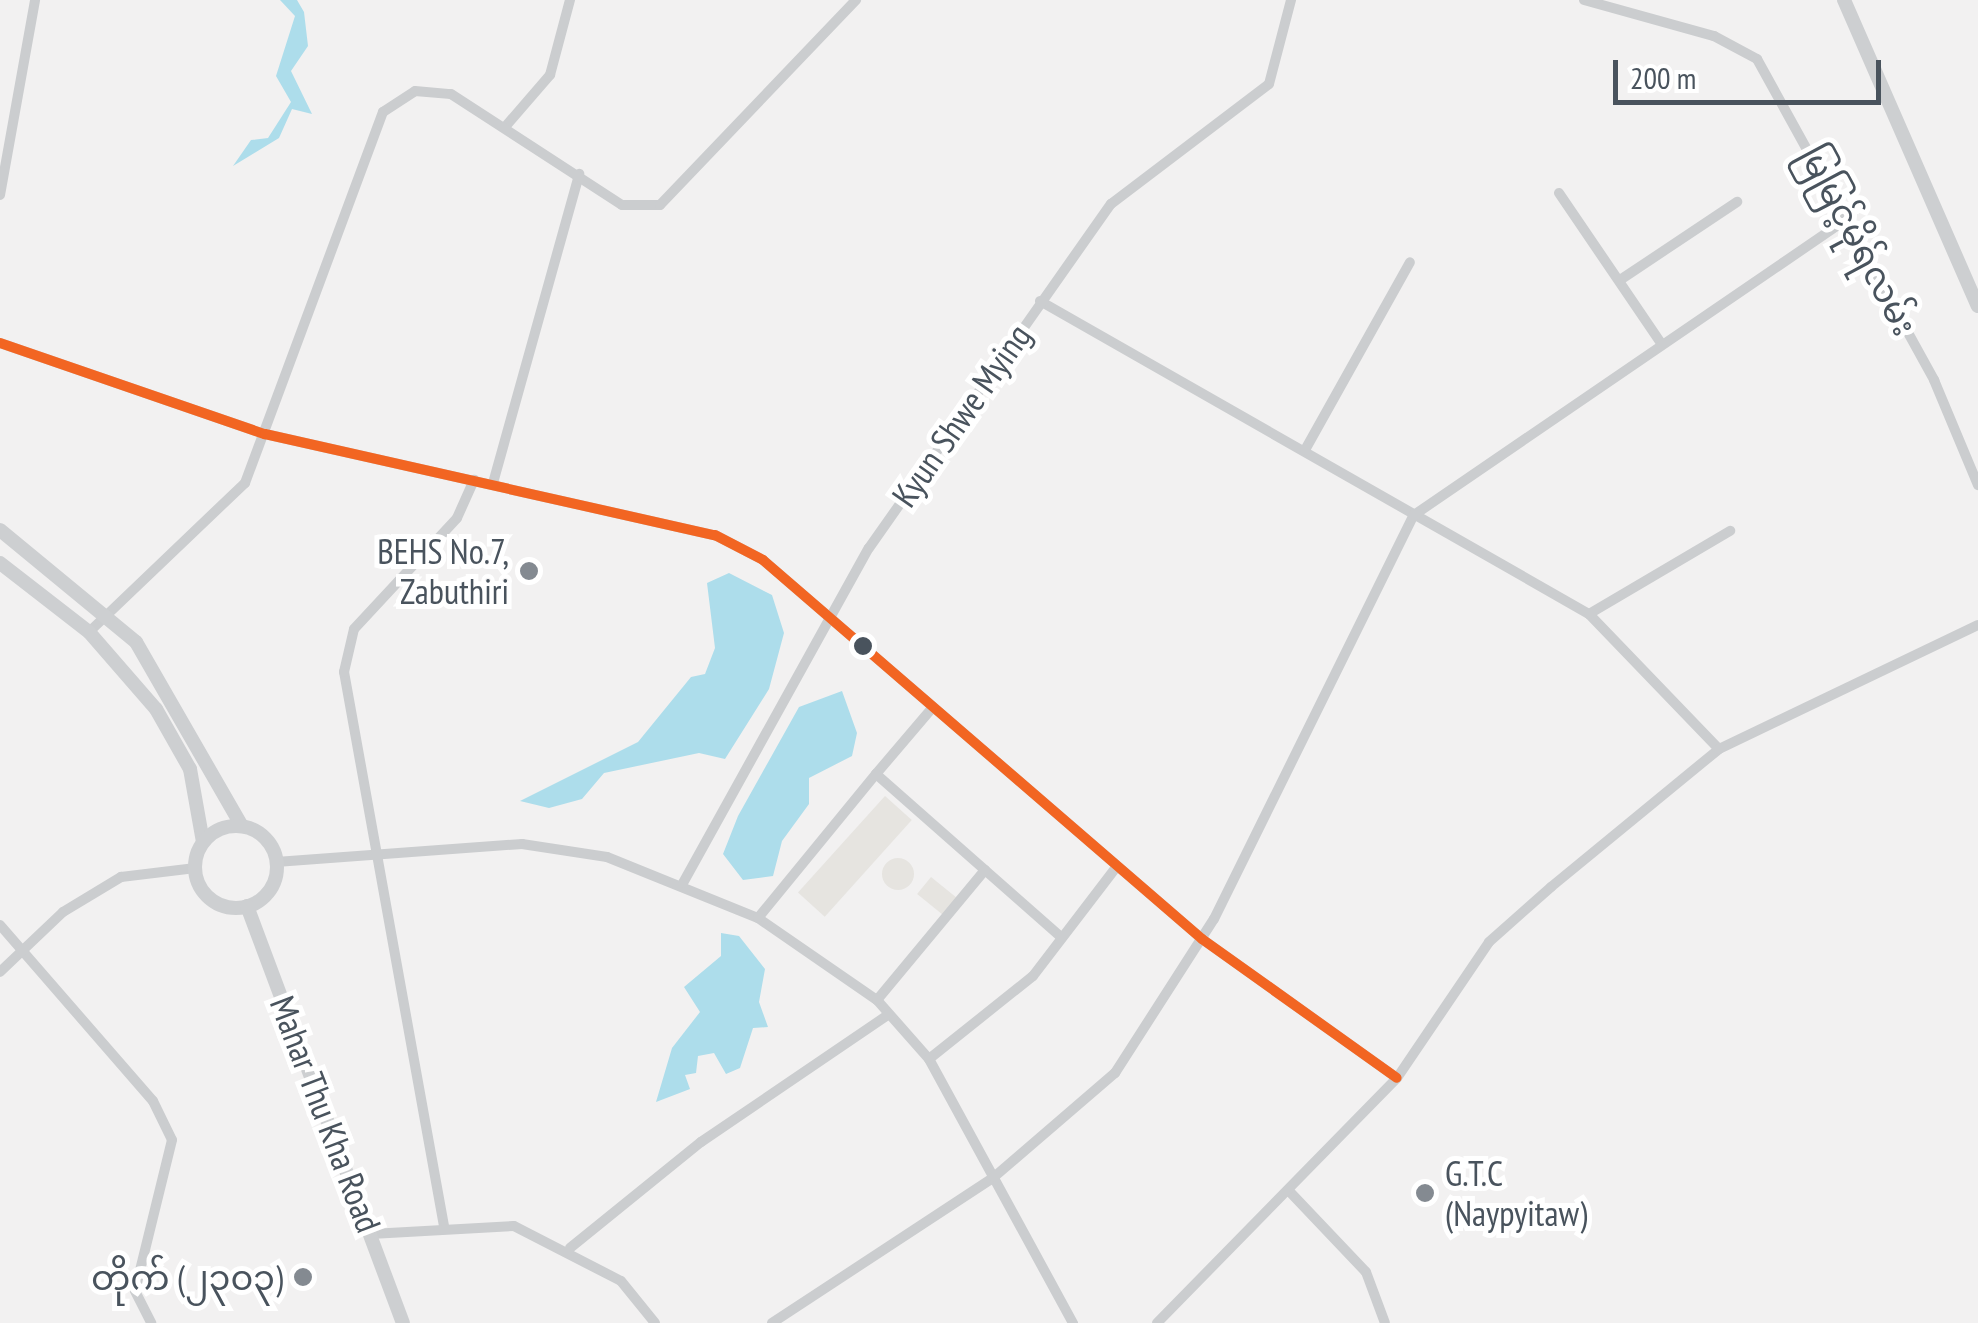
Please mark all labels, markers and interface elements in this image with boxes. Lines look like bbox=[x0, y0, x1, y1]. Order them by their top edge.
scale bar bbox=[1618, 40, 1886, 102]
text: 200 m bbox=[1630, 58, 1696, 97]
street label: မြမြင့်မိုရ်လမ်း bbox=[1791, 138, 1927, 342]
street label: Kyun Shwe Mying bbox=[883, 316, 1039, 514]
place label: BEHS No.7, Zabuthiri bbox=[377, 530, 509, 612]
marker: BEHS No.7, Zabuthiri bbox=[518, 560, 540, 582]
unlabelled marker bbox=[853, 636, 873, 656]
street label: Mahar Thu Kha Road bbox=[262, 990, 390, 1238]
place label: G.T.C (Naypyitaw) bbox=[1445, 1152, 1587, 1234]
marker: G.T.C (Naypyitaw) bbox=[1414, 1182, 1436, 1204]
place label: တိုက် (၂၃၀၃) bbox=[91, 1256, 283, 1298]
marker: တိုက် (၂၃၀၃) bbox=[292, 1266, 314, 1288]

